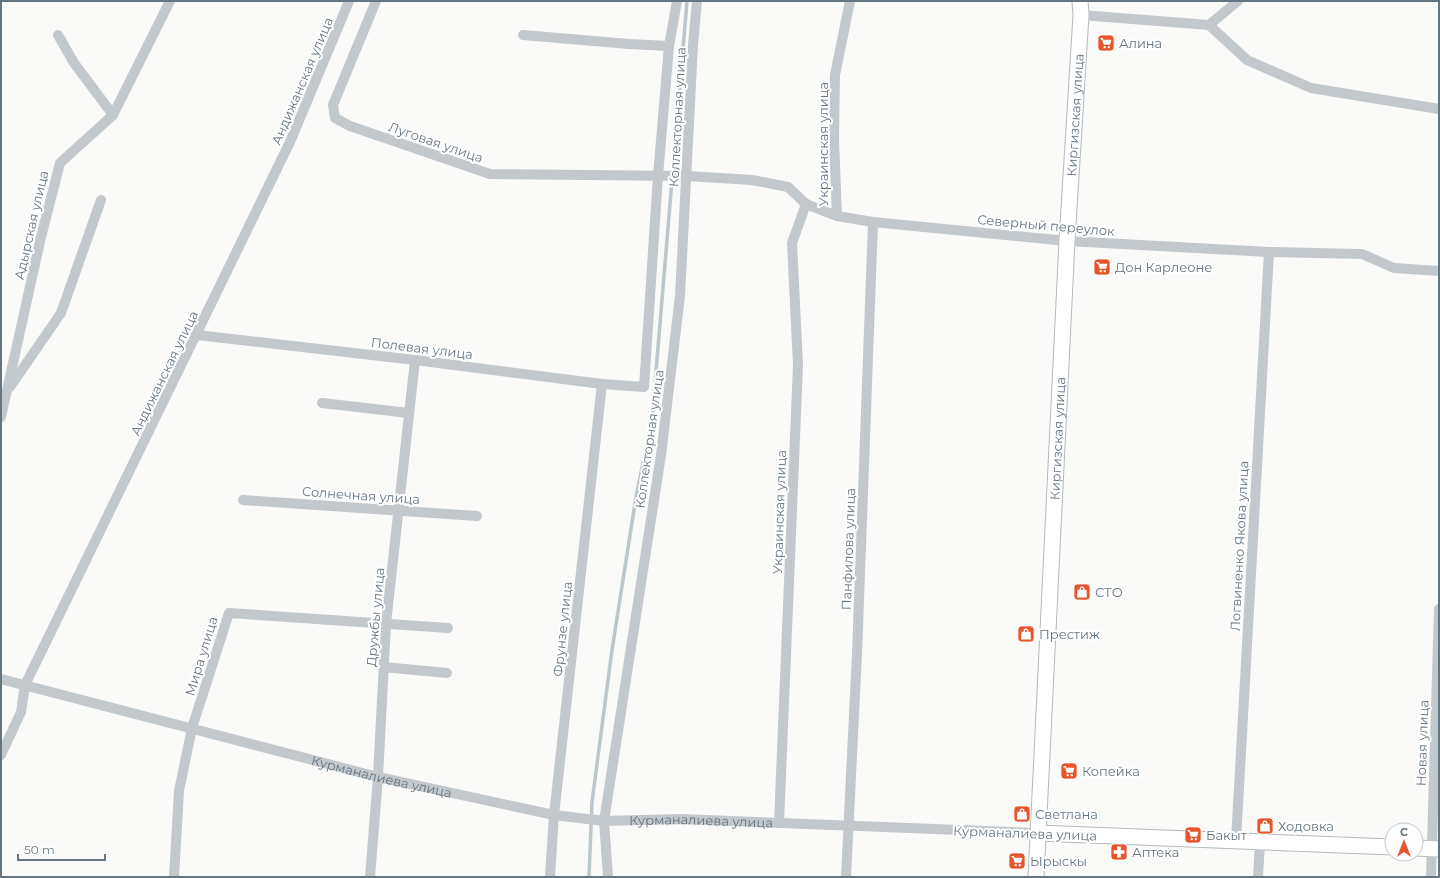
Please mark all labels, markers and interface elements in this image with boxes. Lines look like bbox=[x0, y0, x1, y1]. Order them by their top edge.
street label: Андижанская улица bbox=[268, 15, 336, 147]
supermarket icon: Алина bbox=[1096, 33, 1116, 53]
place label: Алина bbox=[1119, 35, 1162, 51]
street label: Коллекторная улица bbox=[665, 47, 689, 187]
street label: Киргизская улица bbox=[1063, 53, 1087, 177]
street label: Украинская улица bbox=[815, 82, 831, 206]
street label: Луговая улица bbox=[387, 118, 485, 166]
street label: Адырская улица bbox=[11, 169, 51, 281]
street label: Северный переулок bbox=[977, 211, 1116, 239]
supermarket icon: Дон Карлеоне bbox=[1092, 257, 1112, 277]
place label: Дон Карлеоне bbox=[1115, 259, 1212, 275]
street label: Андижанская улица bbox=[127, 308, 201, 438]
street label: Полевая улица bbox=[370, 334, 474, 362]
street label: Коллекторная улица bbox=[631, 369, 667, 509]
street label: Киргизская улица bbox=[1046, 377, 1068, 500]
street label: Украинская улица bbox=[769, 450, 789, 574]
street label: Логвиненко Якова улица bbox=[1227, 460, 1251, 632]
street label: Солнечная улица bbox=[301, 483, 421, 507]
street label: Панфилова улица bbox=[838, 488, 858, 610]
street label: Дружбы улица bbox=[363, 567, 387, 667]
street label: Фрунзе улица bbox=[549, 581, 575, 677]
shop icon: СТО bbox=[1072, 582, 1092, 602]
place label: СТО bbox=[1095, 584, 1123, 600]
street label: Мира улица bbox=[181, 614, 221, 698]
shop icon: Престиж bbox=[1016, 624, 1036, 644]
place label: Престиж bbox=[1039, 626, 1100, 642]
street label: Новая улица bbox=[1412, 700, 1432, 786]
street label: Курманалиева улица bbox=[310, 752, 453, 801]
supermarket icon: Копейка bbox=[1059, 761, 1079, 781]
place label: Копейка bbox=[1082, 763, 1140, 779]
shop icon: Светлана bbox=[1012, 804, 1032, 824]
place label: Светлана bbox=[1035, 806, 1098, 822]
street label: Курманалиева улица bbox=[629, 811, 773, 831]
shop icon: Ходовка bbox=[1255, 816, 1275, 836]
place label: Ходовка bbox=[1278, 818, 1334, 834]
street label: Курманалиева улица bbox=[953, 822, 1097, 844]
north arrow bbox=[1384, 822, 1424, 862]
supermarket icon: Бакыт bbox=[1183, 825, 1203, 845]
text: С bbox=[1400, 825, 1408, 839]
place label: Бакыт bbox=[1206, 827, 1248, 843]
scale bar bbox=[18, 836, 105, 862]
text: 50 m bbox=[24, 842, 55, 857]
pharmacy icon: Аптека bbox=[1109, 842, 1129, 862]
place label: Аптека bbox=[1132, 844, 1179, 860]
supermarket icon: Ырыскы bbox=[1007, 851, 1027, 871]
place label: Ырыскы bbox=[1030, 853, 1087, 869]

